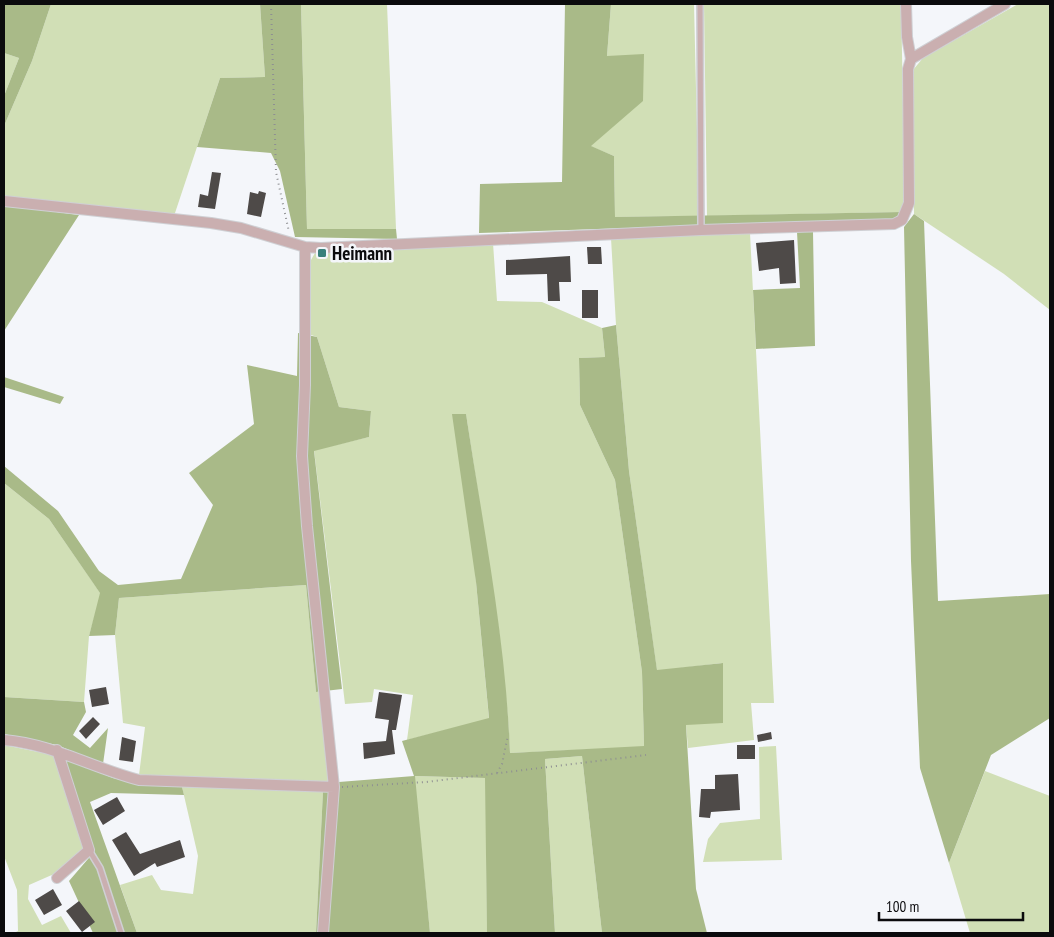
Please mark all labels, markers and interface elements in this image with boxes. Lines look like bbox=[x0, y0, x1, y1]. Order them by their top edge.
place label: Heimann bbox=[332, 241, 392, 265]
marker: Heimann bbox=[316, 247, 328, 259]
scale bar bbox=[879, 890, 1023, 922]
text: 100 m bbox=[886, 897, 919, 916]

